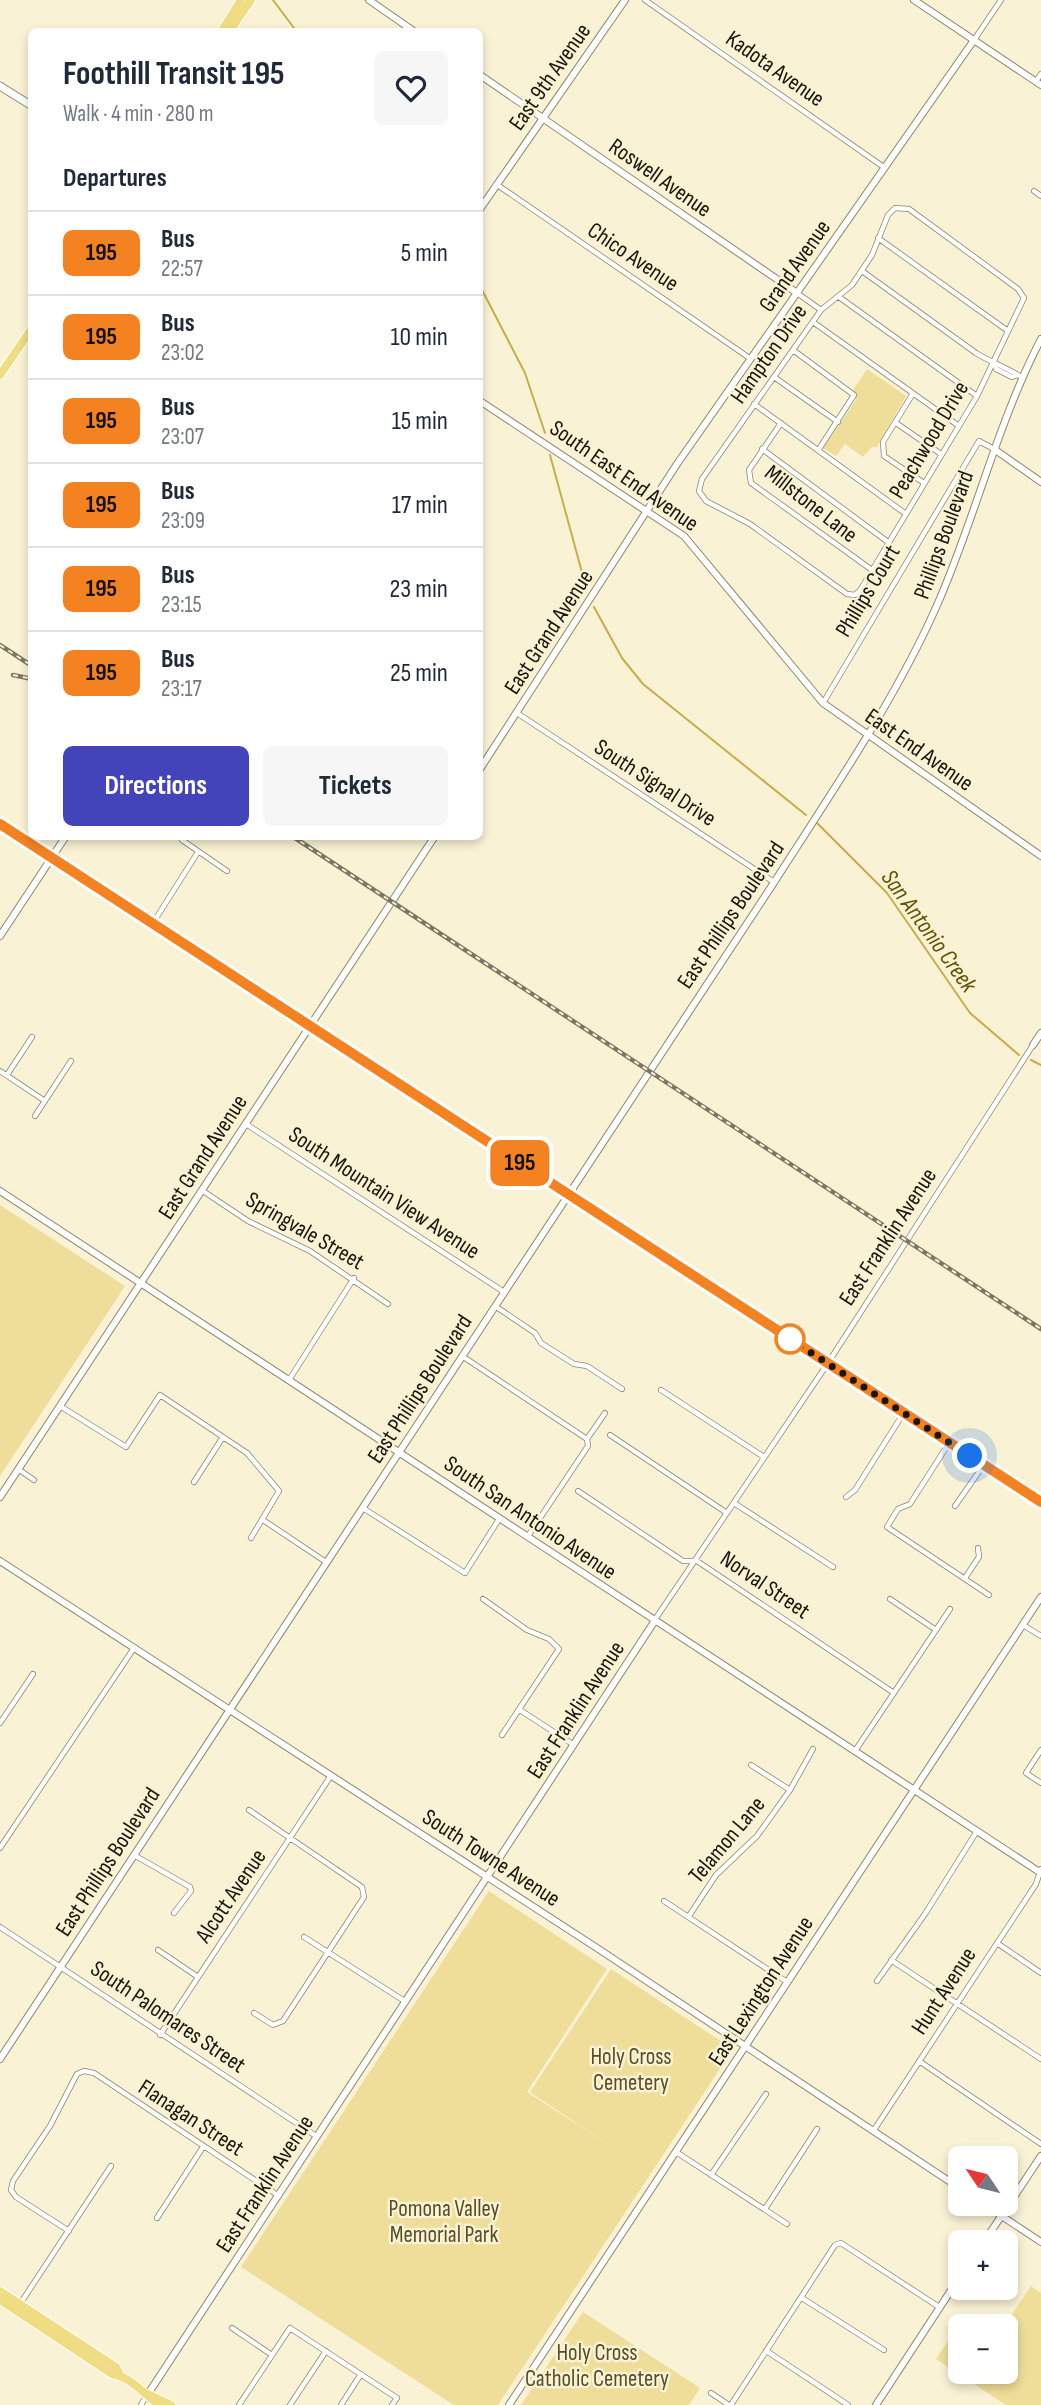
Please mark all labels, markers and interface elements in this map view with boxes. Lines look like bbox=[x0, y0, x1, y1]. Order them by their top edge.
street label: East 9th Avenue bbox=[503, 18, 597, 136]
street label: Kadota Avenue bbox=[720, 25, 830, 113]
button: heart bbox=[374, 51, 448, 125]
text: Foothill Transit 195 bbox=[63, 54, 285, 94]
text: Walk · 4 min · 280 m bbox=[63, 100, 213, 128]
street label: Roswell Avenue bbox=[603, 132, 717, 224]
text: Departures bbox=[63, 163, 167, 194]
street label: Grand Avenue bbox=[753, 215, 837, 317]
street label: Chico Avenue bbox=[582, 216, 684, 298]
text: Bus bbox=[161, 224, 195, 255]
text: 195 bbox=[86, 238, 117, 267]
text: 5 min bbox=[401, 238, 448, 269]
text: 22:57 bbox=[161, 255, 203, 283]
street label: Hampton Drive bbox=[725, 299, 813, 409]
text: Bus bbox=[161, 308, 195, 339]
text: 195 bbox=[86, 322, 117, 351]
text: 10 min bbox=[391, 322, 448, 353]
text: 23:02 bbox=[161, 339, 204, 367]
street label: Peachwood Drive bbox=[883, 376, 975, 504]
text: Bus bbox=[161, 392, 195, 423]
text: 195 bbox=[86, 406, 117, 435]
text: 15 min bbox=[392, 406, 448, 437]
street label: South East End Avenue bbox=[544, 414, 704, 538]
text: 23:07 bbox=[161, 423, 204, 451]
street label: Millstone Lane bbox=[759, 459, 863, 549]
street label: Phillips Boulevard bbox=[908, 467, 980, 603]
text: Bus bbox=[161, 476, 195, 507]
text: 195 bbox=[86, 490, 117, 519]
text: 17 min bbox=[392, 490, 448, 521]
text: 23:09 bbox=[161, 507, 205, 535]
street label: Phillips Court bbox=[830, 540, 906, 642]
text: Bus bbox=[161, 560, 195, 591]
street label: East Grand Avenue bbox=[498, 564, 600, 700]
text: 195 bbox=[86, 574, 117, 603]
text: 23 min bbox=[390, 574, 448, 605]
text: 23:15 bbox=[161, 591, 202, 619]
text: Bus bbox=[161, 644, 195, 675]
text: 195 bbox=[86, 658, 117, 687]
text: 25 min bbox=[390, 658, 448, 689]
text: 23:17 bbox=[161, 675, 202, 703]
street label: East End Avenue bbox=[859, 702, 979, 798]
street label: South Signal Drive bbox=[589, 733, 721, 833]
button: Directions bbox=[63, 746, 249, 826]
button: Tickets bbox=[263, 746, 448, 826]
street label: East Phillips Boulevard bbox=[671, 836, 791, 994]
water label: San Antonio Creek bbox=[875, 864, 984, 999]
street label: East Grand Avenue bbox=[152, 1089, 254, 1225]
street label: South Mountain View Avenue bbox=[283, 1121, 485, 1265]
line badge: 195 bbox=[480, 1140, 560, 1186]
text: 195 bbox=[504, 1148, 536, 1177]
street label: East Franklin Avenue bbox=[833, 1163, 943, 1311]
street label: Springvale Street bbox=[241, 1186, 369, 1276]
street label: East Phillips Boulevard bbox=[362, 1309, 478, 1469]
unlabelled marker bbox=[775, 1324, 805, 1354]
your location bbox=[952, 1438, 987, 1473]
street label: South San Antonio Avenue bbox=[438, 1450, 622, 1586]
street label: Norval Street bbox=[715, 1545, 815, 1625]
street label: East Franklin Avenue bbox=[521, 1636, 631, 1784]
street label: East Phillips Boulevard bbox=[50, 1782, 166, 1942]
street label: Telamon Lane bbox=[683, 1791, 771, 1889]
street label: South Towne Avenue bbox=[417, 1803, 565, 1913]
street label: Alcott Avenue bbox=[189, 1844, 273, 1949]
street label: East Lexington Avenue bbox=[702, 1911, 820, 2071]
street label: Hunt Avenue bbox=[906, 1942, 982, 2040]
street label: South Palomares Street bbox=[85, 1955, 251, 2079]
park label: Holy Cross Cemetery bbox=[590, 2043, 672, 2097]
street label: Flanagan Street bbox=[133, 2073, 249, 2163]
street label: East Franklin Avenue bbox=[210, 2110, 320, 2258]
north arrow bbox=[948, 2146, 1018, 2216]
map controls bbox=[948, 2146, 1018, 2384]
park label: Pomona Valley Memorial Park bbox=[389, 2195, 500, 2249]
button: + bbox=[948, 2230, 1018, 2300]
button: − bbox=[948, 2314, 1018, 2384]
park label: Holy Cross Catholic Cemetery bbox=[525, 2339, 669, 2393]

